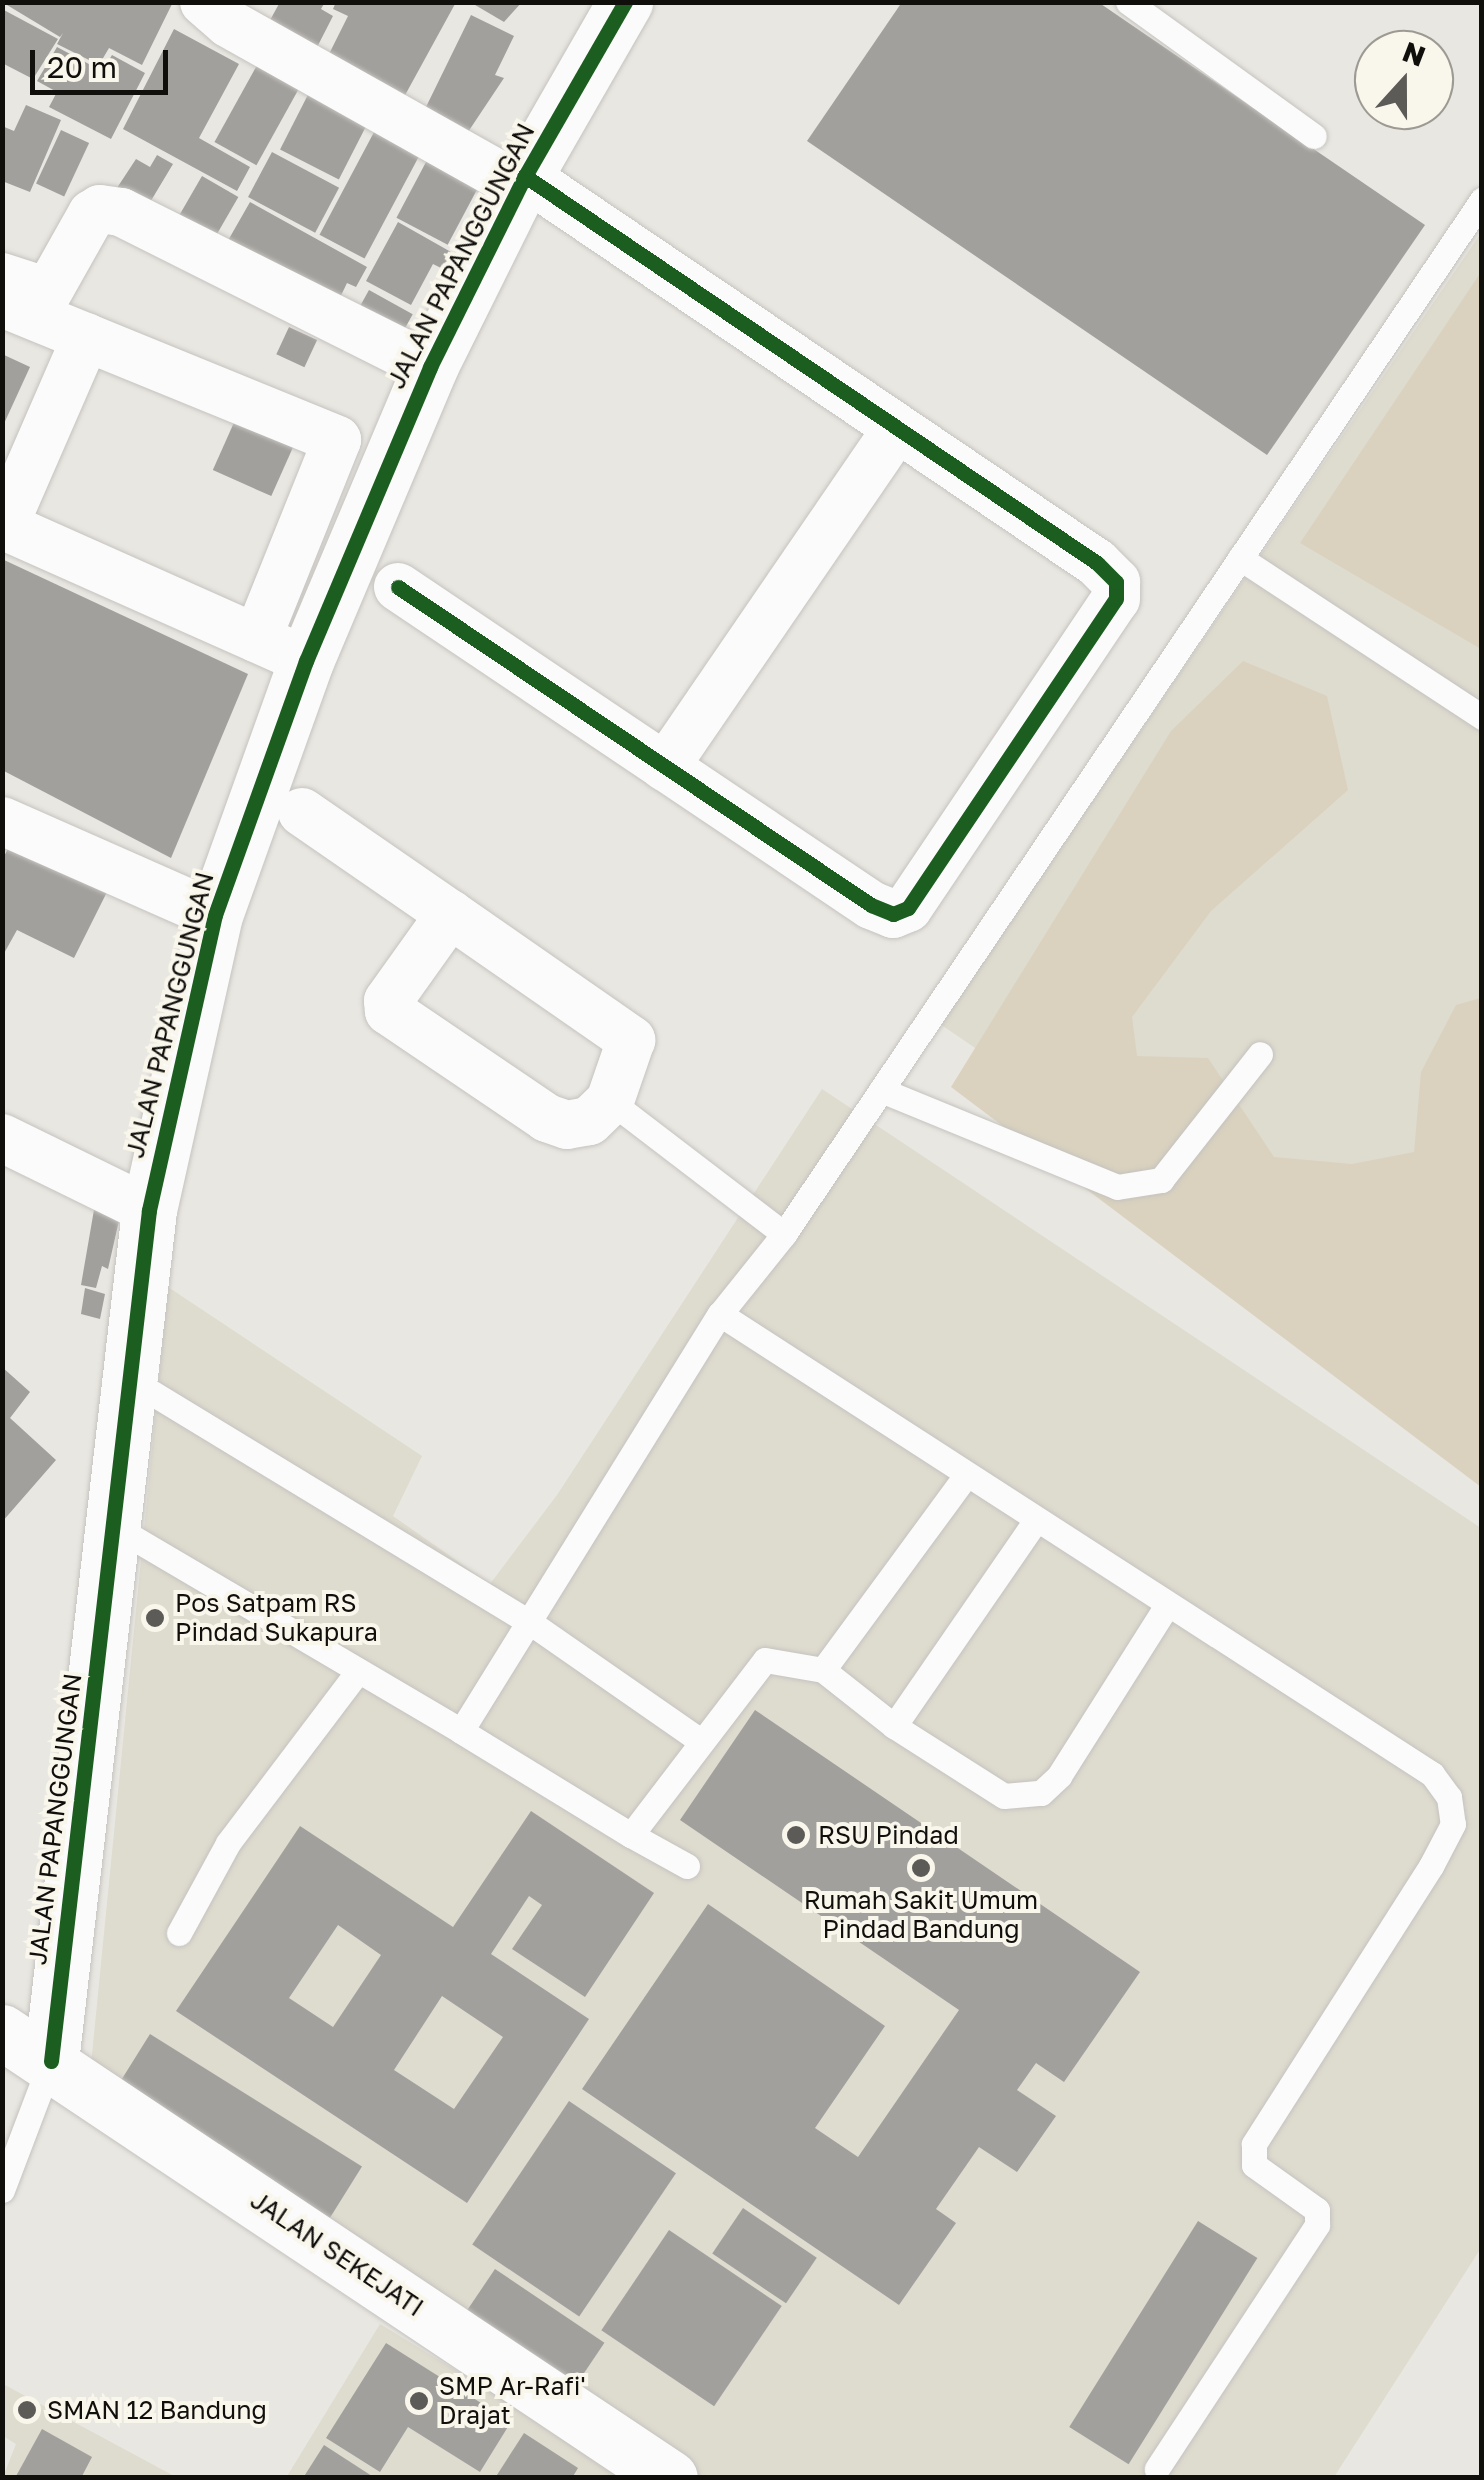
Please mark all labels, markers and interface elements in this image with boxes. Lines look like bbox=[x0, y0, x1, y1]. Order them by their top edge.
scale bar bbox=[35, 30, 172, 92]
north arrow bbox=[1354, 30, 1454, 130]
text: N bbox=[1398, 34, 1430, 73]
text: 20 m bbox=[47, 49, 117, 85]
street label: JALAN PAPANGGUNGAN bbox=[381, 118, 541, 394]
street label: JALAN PAPANGGUNGAN bbox=[120, 869, 220, 1161]
place label: Pos Satpam RS Pindad Sukapura bbox=[175, 1589, 378, 1648]
marker: Pos Satpam RS Pindad Sukapura bbox=[144, 1607, 166, 1629]
street label: JALAN PAPANGGUNGAN bbox=[22, 1672, 88, 1966]
place label: RSU Pindad bbox=[818, 1820, 959, 1850]
marker: RSU Pindad bbox=[783, 1822, 809, 1848]
marker: Rumah Sakit Umum Pindad Bandung bbox=[908, 1855, 934, 1881]
place label: Rumah Sakit Umum Pindad Bandung bbox=[804, 1886, 1038, 1945]
street label: JALAN SEKEJATI bbox=[245, 2185, 429, 2323]
place label: SMP Ar-Rafi' Drajat bbox=[439, 2372, 586, 2431]
marker: SMP Ar-Rafi' Drajat bbox=[408, 2390, 430, 2412]
place label: SMAN 12 Bandung bbox=[47, 2395, 267, 2425]
marker: SMAN 12 Bandung bbox=[16, 2399, 38, 2421]

